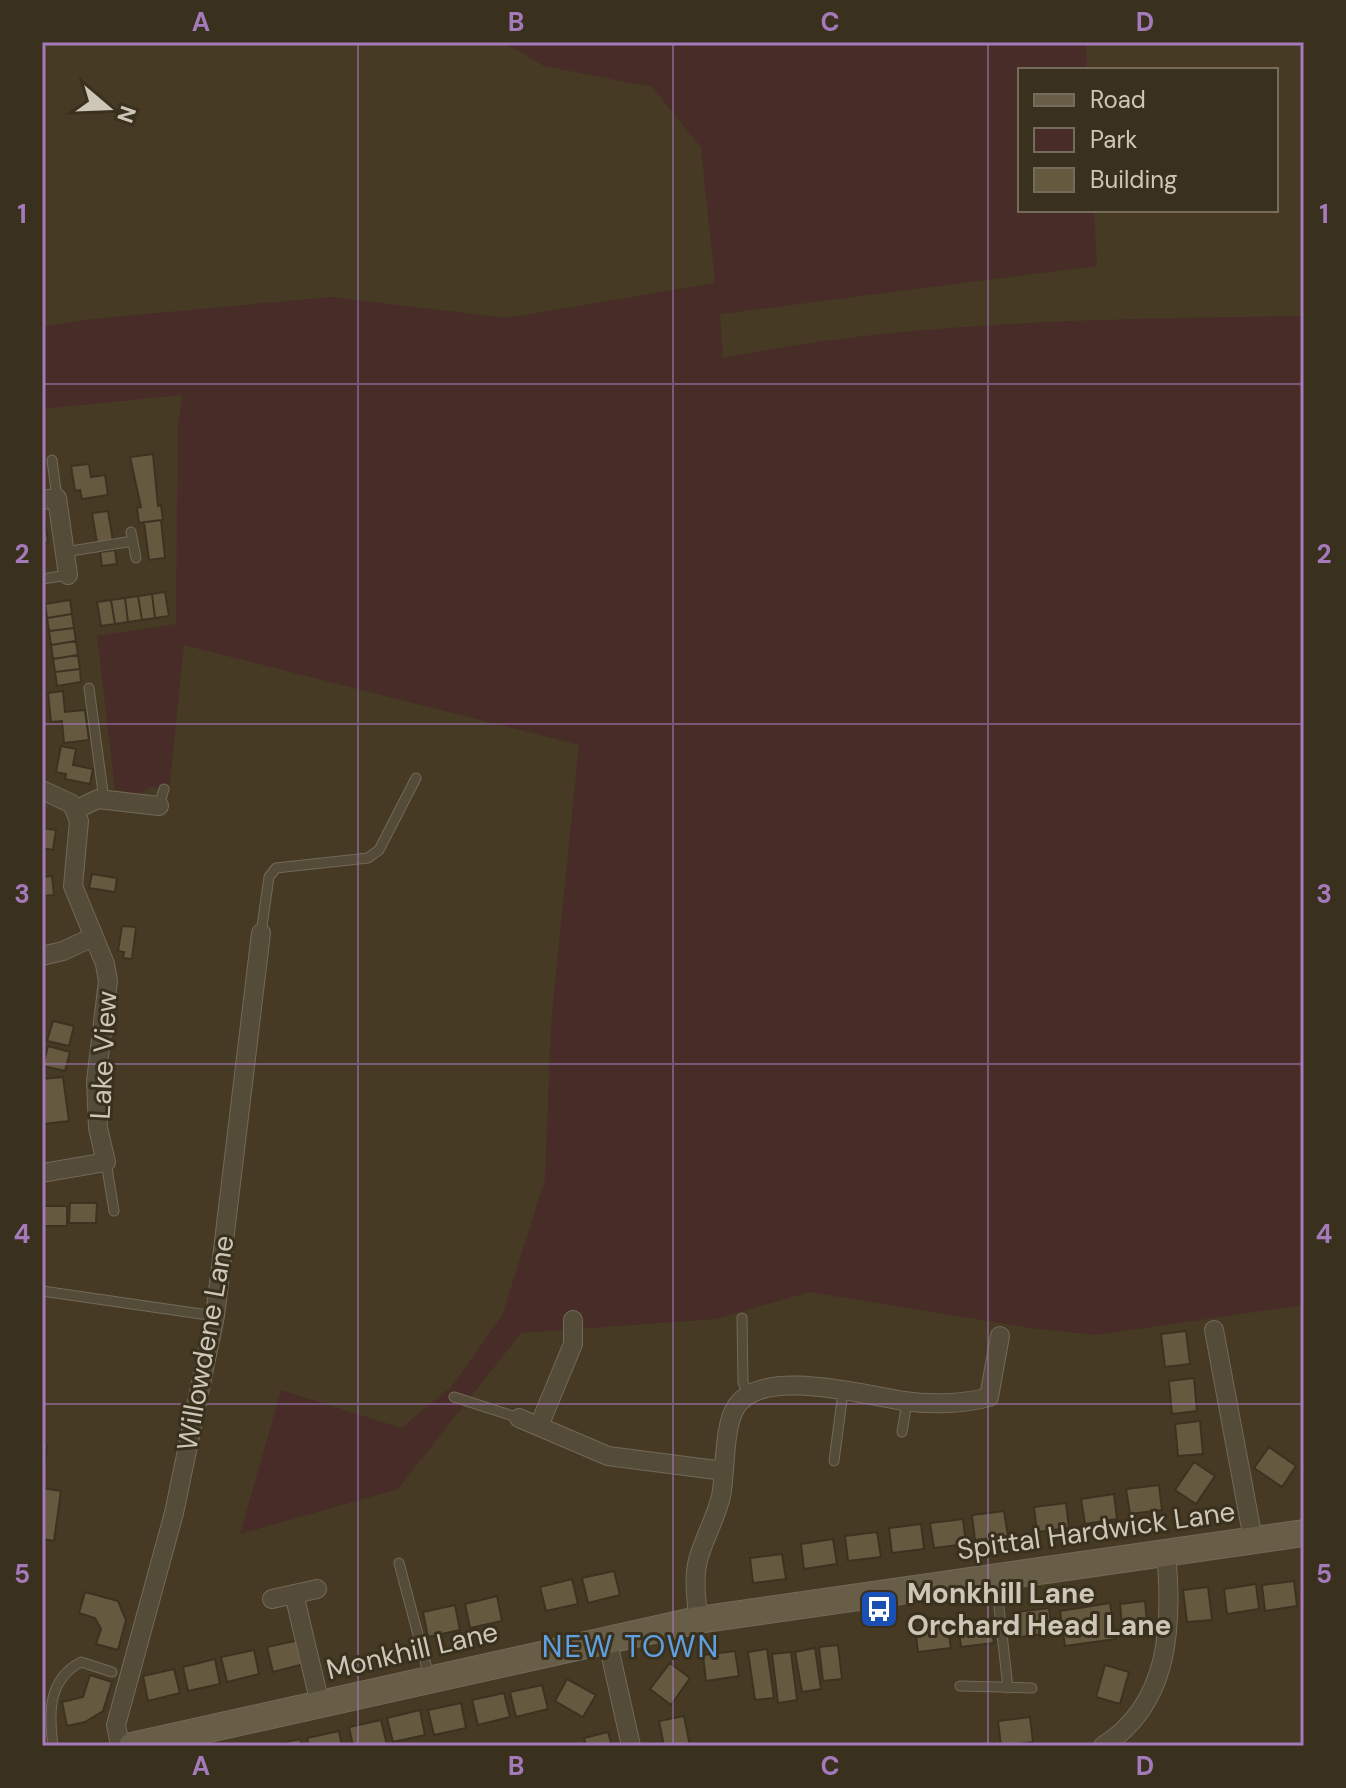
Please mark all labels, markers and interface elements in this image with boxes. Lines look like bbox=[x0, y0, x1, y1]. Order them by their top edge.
text: A bbox=[192, 5, 210, 39]
text: B bbox=[508, 5, 524, 39]
text: C bbox=[820, 5, 840, 39]
text: D bbox=[1136, 5, 1154, 39]
north arrow bbox=[68, 68, 148, 148]
legend bbox=[1018, 68, 1278, 212]
text: Road bbox=[1090, 84, 1146, 115]
text: N bbox=[110, 102, 143, 127]
text: Park bbox=[1090, 124, 1137, 155]
text: Building bbox=[1090, 164, 1177, 195]
text: 1 bbox=[17, 197, 27, 231]
text: 1 bbox=[1319, 197, 1329, 231]
text: 2 bbox=[14, 537, 30, 571]
text: 2 bbox=[1316, 537, 1332, 571]
text: 3 bbox=[14, 877, 30, 911]
text: 3 bbox=[1316, 877, 1332, 911]
street label: Lake View bbox=[82, 990, 125, 1120]
text: 4 bbox=[14, 1217, 30, 1251]
text: 4 bbox=[1316, 1217, 1332, 1251]
street label: Willowdene Lane bbox=[168, 1232, 243, 1454]
street label: Spittal Hardwick Lane bbox=[955, 1493, 1238, 1568]
text: 5 bbox=[14, 1557, 30, 1591]
text: 5 bbox=[1316, 1557, 1332, 1591]
place label: Monkhill Lane Orchard Head Lane bbox=[907, 1575, 1171, 1644]
bus stop icon: Monkhill Lane Orchard Head Lane bbox=[858, 1588, 900, 1630]
street label: Monkhill Lane bbox=[323, 1613, 502, 1688]
district label: NEW TOWN bbox=[542, 1627, 720, 1666]
text: A bbox=[192, 1749, 210, 1783]
text: B bbox=[508, 1749, 524, 1783]
text: C bbox=[820, 1749, 840, 1783]
text: D bbox=[1136, 1749, 1154, 1783]

